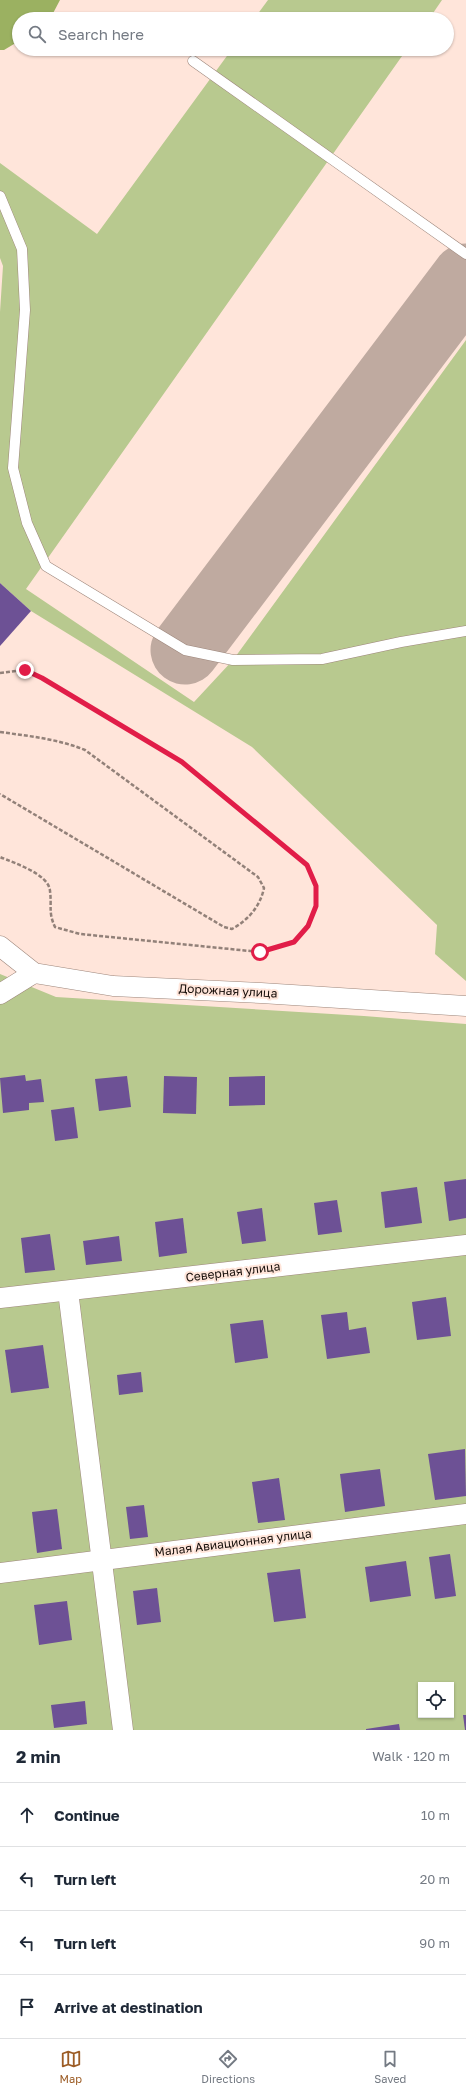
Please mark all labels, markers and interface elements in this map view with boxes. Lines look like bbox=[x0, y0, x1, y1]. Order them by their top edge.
search box bbox=[12, 12, 454, 56]
icon: search bbox=[26, 23, 48, 45]
text: Search here bbox=[58, 25, 144, 43]
route end bbox=[16, 661, 34, 679]
route start bbox=[251, 943, 269, 961]
street label: Дорожная улица bbox=[178, 980, 278, 1001]
street label: Северная улица bbox=[185, 1258, 281, 1285]
street label: Малая Авиационная улица bbox=[154, 1525, 312, 1560]
map controls bbox=[418, 1682, 454, 1718]
button: locate bbox=[418, 1682, 454, 1718]
text: 2 min bbox=[16, 1746, 60, 1767]
text: Walk · 120 m bbox=[372, 1748, 450, 1764]
icon: ahead bbox=[16, 1804, 38, 1826]
text: Continue bbox=[54, 1806, 120, 1824]
text: 10 m bbox=[421, 1807, 450, 1823]
icon: left bbox=[16, 1868, 38, 1890]
text: Turn left bbox=[54, 1870, 116, 1888]
text: 20 m bbox=[420, 1871, 450, 1887]
icon: left bbox=[16, 1932, 38, 1954]
text: Turn left bbox=[54, 1934, 116, 1952]
text: 90 m bbox=[419, 1935, 450, 1951]
icon: arrive bbox=[16, 1996, 38, 2018]
text: Arrive at destination bbox=[54, 1998, 203, 2016]
tab: Map bbox=[60, 2048, 82, 2085]
tab: Directions bbox=[201, 2048, 255, 2085]
tab: Saved bbox=[374, 2048, 406, 2085]

